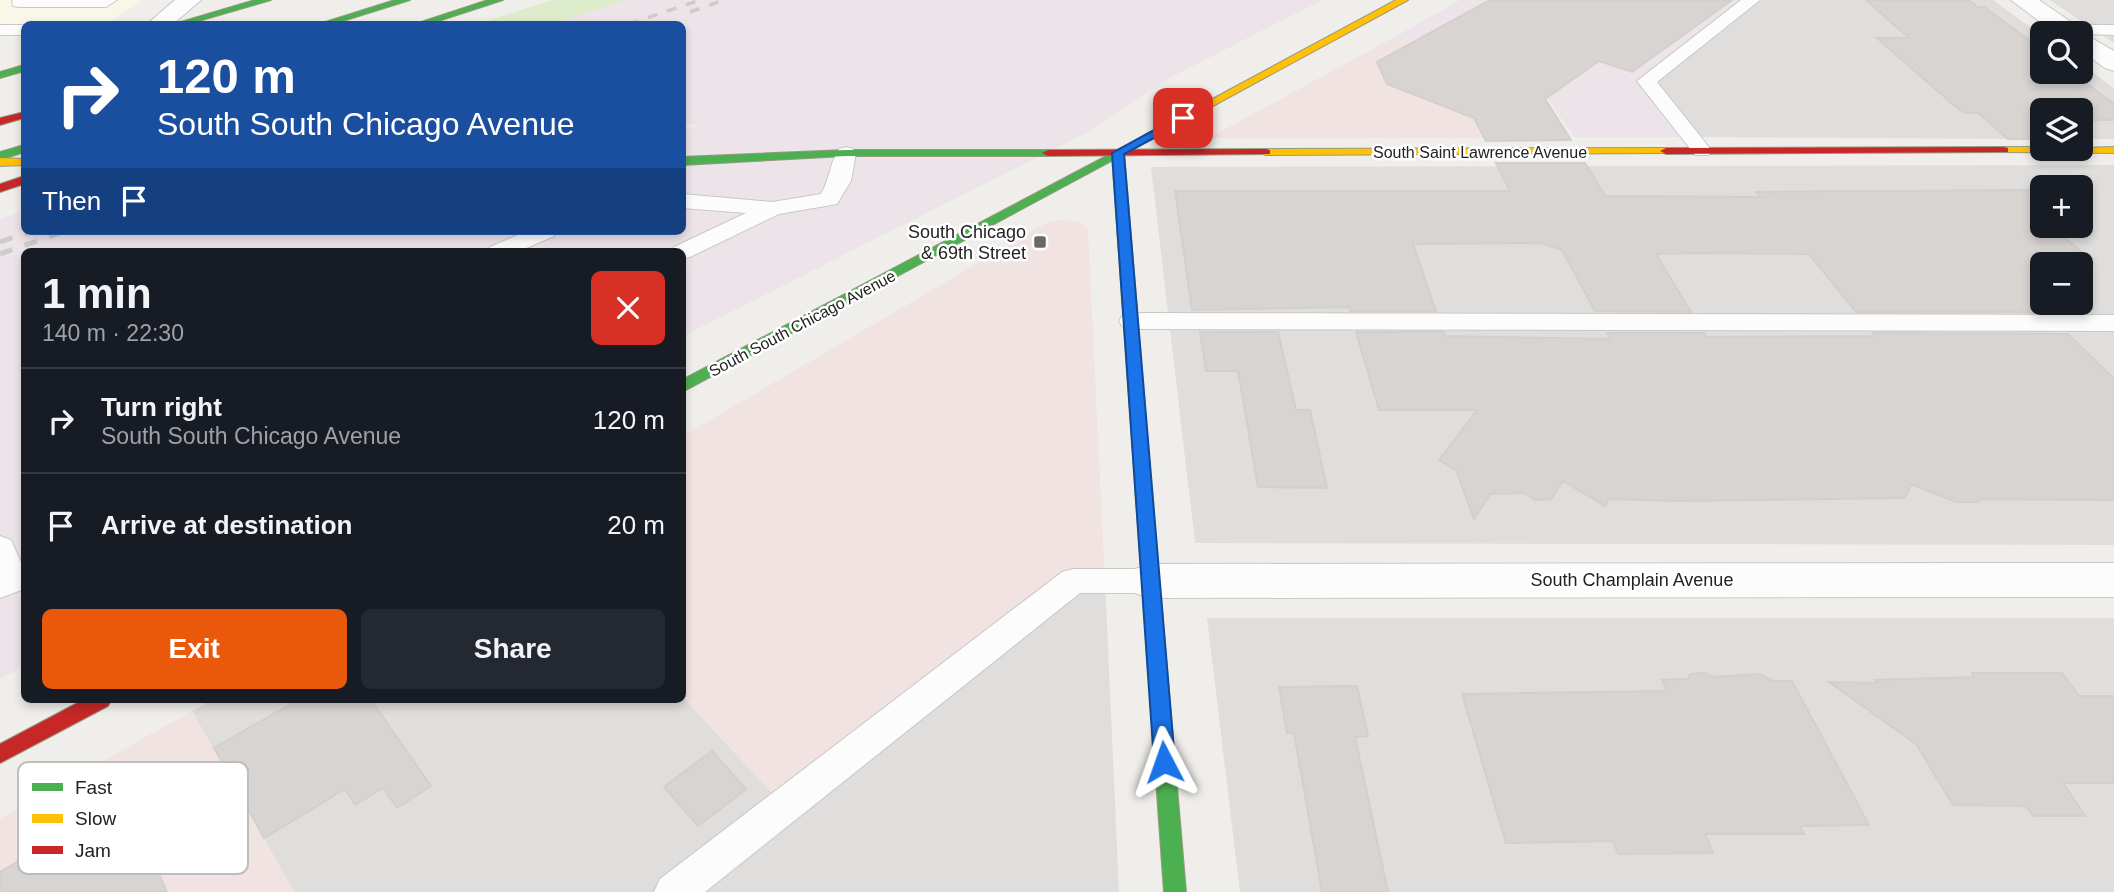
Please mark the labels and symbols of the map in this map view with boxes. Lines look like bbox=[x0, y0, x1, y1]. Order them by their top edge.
pin bbox=[1153, 88, 1213, 148]
street label: South Saint Lawrence Avenue bbox=[1373, 144, 1587, 161]
place label: South Chicago & 69th Street bbox=[908, 222, 1026, 263]
marker: South Chicago & 69th Street bbox=[1032, 234, 1048, 250]
street label: South South Chicago Avenue bbox=[706, 267, 898, 380]
street label: South Champlain Avenue bbox=[1531, 570, 1733, 590]
position arrow bbox=[1127, 725, 1201, 799]
legend bbox=[18, 762, 248, 874]
text: Fast bbox=[75, 777, 113, 798]
text: Slow bbox=[75, 808, 116, 829]
text: Jam bbox=[75, 840, 111, 861]

